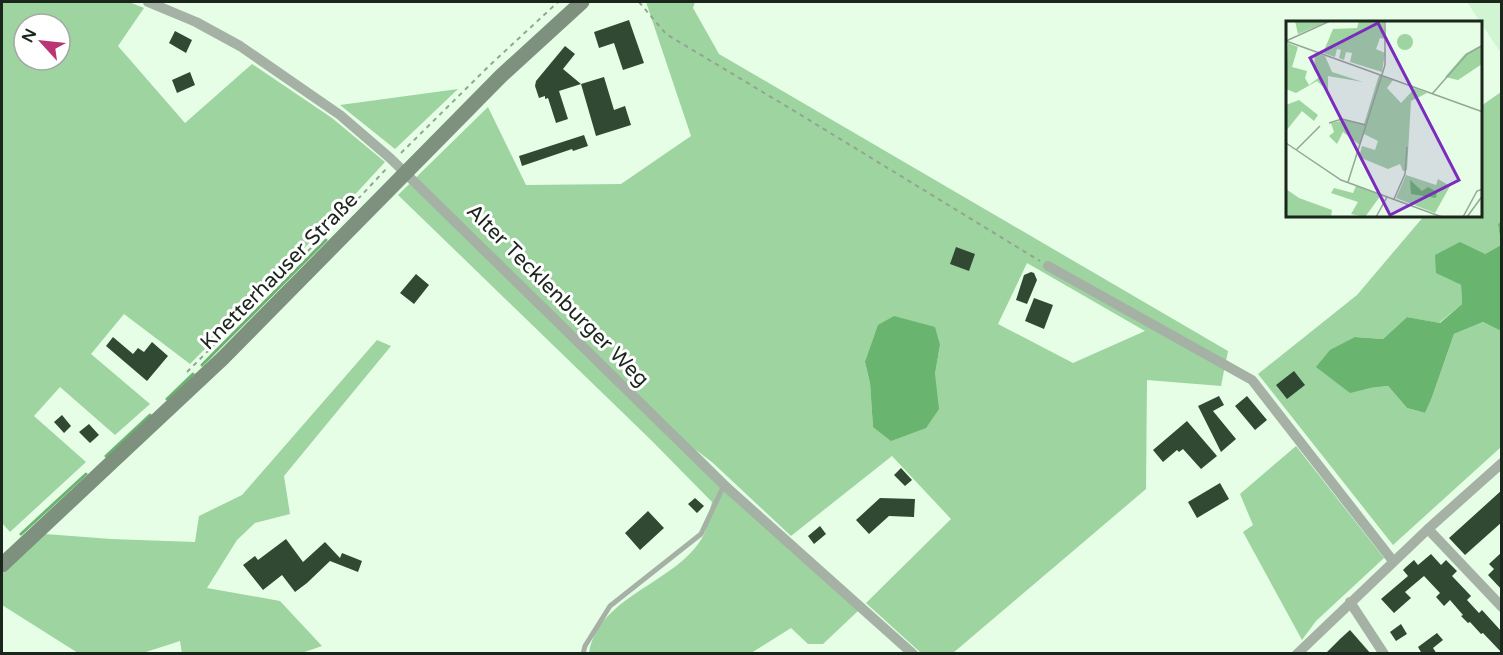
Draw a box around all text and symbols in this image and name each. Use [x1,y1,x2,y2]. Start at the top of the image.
north arrow [12,12,72,72]
inset map [1286,21,1482,218]
text: N [18,25,41,46]
street label: Knetterhauser Straße [195,187,363,355]
street label: Alter Tecklenburger Weg [461,199,654,392]

